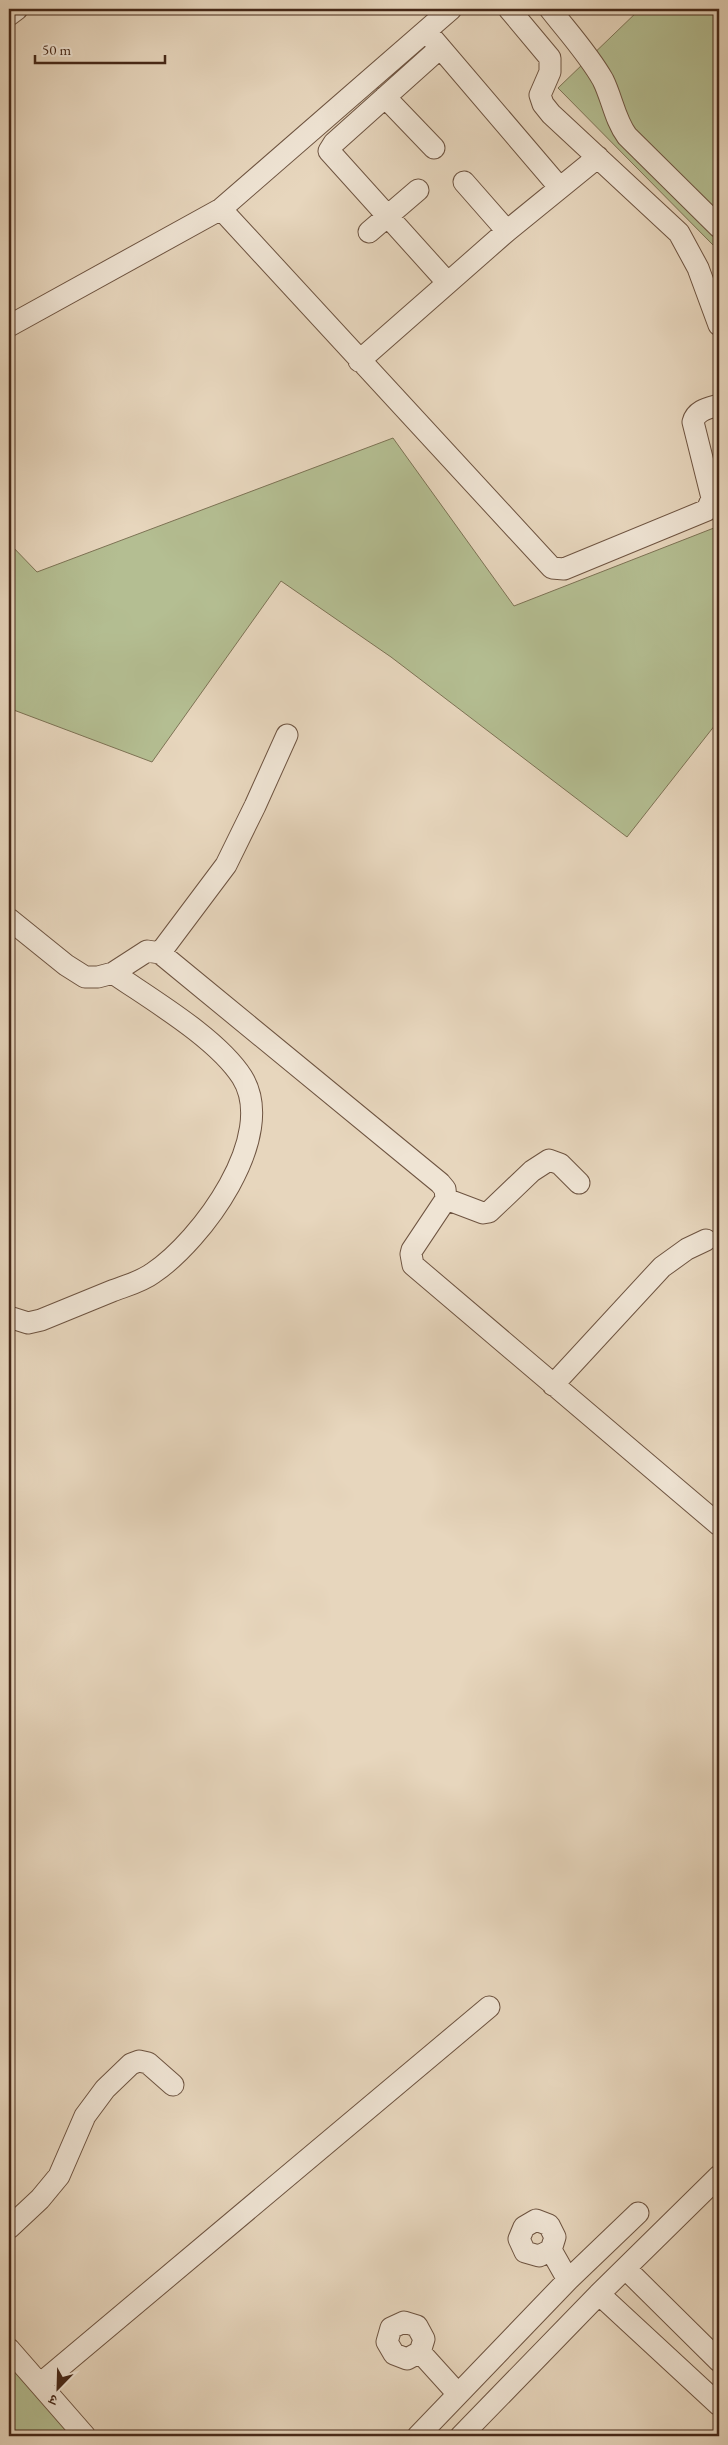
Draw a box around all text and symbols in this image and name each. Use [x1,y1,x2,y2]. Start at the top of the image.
scale bar [35,32,165,64]
text: 50 m [42,40,71,59]
north arrow [32,2362,82,2412]
text: उ [45,2390,61,2410]

